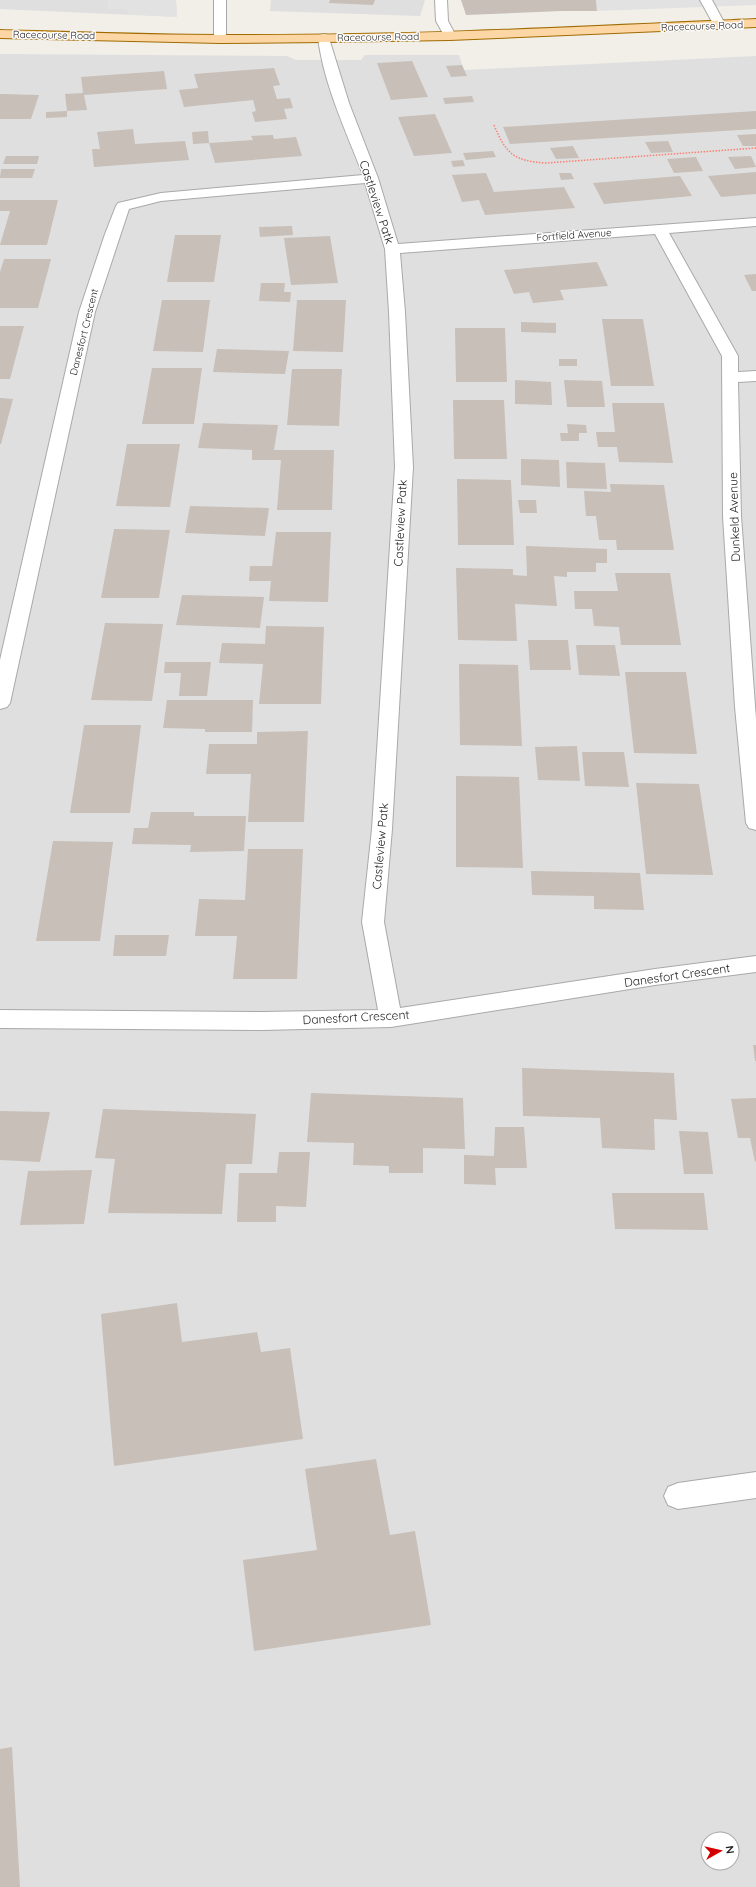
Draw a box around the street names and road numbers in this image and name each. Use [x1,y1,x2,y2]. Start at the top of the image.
street label: Racecourse Road [661,18,743,34]
street label: Racecourse Road [13,28,95,42]
street label: Racecourse Road [337,30,419,44]
street label: Castleview Patk [356,158,398,246]
street label: Fortfield Avenue [536,226,612,244]
street label: Danesfort Crescent [67,287,101,377]
street label: Dunkeld Avenue [725,472,743,562]
street label: Castleview Patk [390,479,410,567]
street label: Castleview Patk [369,802,391,890]
street label: Danesfort Crescent [623,960,731,990]
street label: Danesfort Crescent [302,1007,410,1027]

